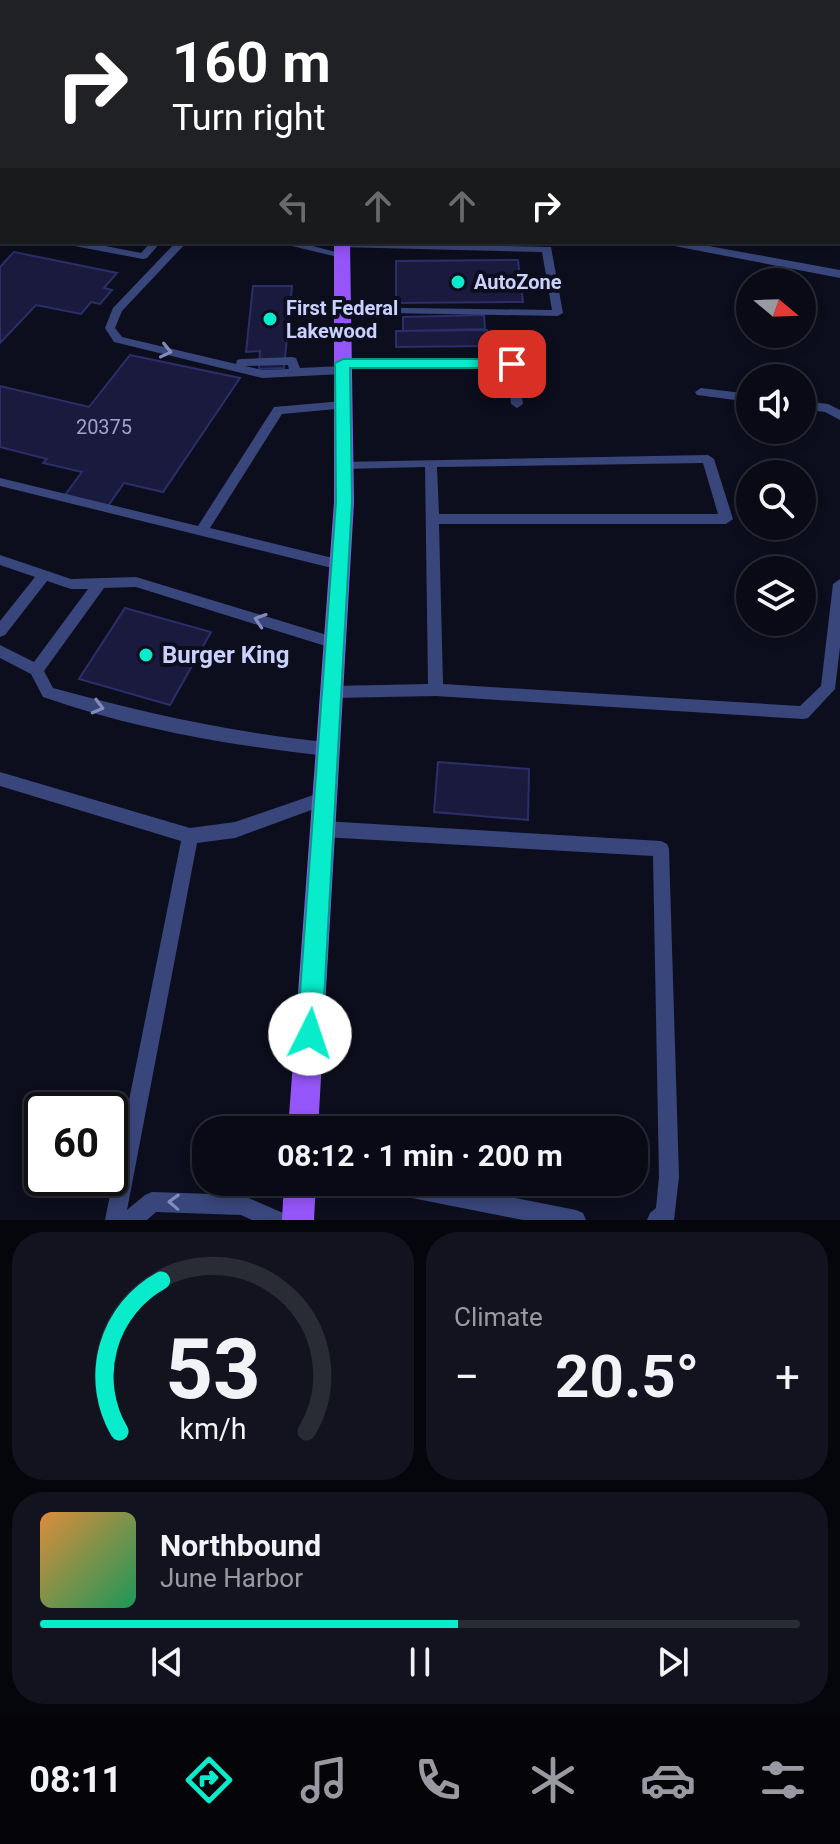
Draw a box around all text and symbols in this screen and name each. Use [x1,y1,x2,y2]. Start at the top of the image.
text: 160 m [172,30,331,96]
icon: right [40,32,144,136]
text: Turn right [172,97,325,139]
icon: left [272,184,316,228]
icon: ahead [356,184,400,228]
icon: ahead [440,184,484,228]
icon: right [524,184,568,228]
north arrow [736,268,816,348]
map controls [736,268,816,636]
place label: AutoZone [474,270,562,294]
marker: AutoZone [449,273,467,291]
place label: First Federal Lakewood [286,296,398,343]
marker: First Federal Lakewood [261,310,279,328]
pin [478,330,546,398]
one-way arrow [159,342,173,359]
icon: arrive [490,342,534,386]
button: sound [736,364,816,444]
house number: 20375 [76,415,132,439]
button: search [736,460,816,540]
button: layers [736,556,816,636]
one-way arrow [254,613,268,629]
place label: Burger King [162,641,290,669]
marker: Burger King [137,646,155,664]
one-way arrow [91,698,105,715]
position arrow [268,992,352,1076]
speed limit sign: 60 [24,1092,128,1196]
text: 08:12 · 1 min · 200 m [277,1138,563,1173]
one-way arrow [167,1194,180,1211]
text: Climate [454,1302,543,1332]
text: 53 [165,1321,261,1418]
text: 20.5° [555,1341,699,1412]
text: − [454,1351,479,1403]
text: + [775,1351,800,1403]
text: km/h [179,1412,247,1446]
text: Northbound [160,1528,321,1563]
text: June Harbor [160,1563,303,1593]
icon: previous [145,1640,189,1684]
icon: pause [398,1640,442,1684]
icon: next [651,1640,695,1684]
icon: directions [181,1752,237,1808]
icon: music [296,1752,352,1808]
icon: phone [410,1752,466,1808]
icon: climate [525,1752,581,1808]
icon: car [640,1752,696,1808]
icon: filters [755,1752,811,1808]
text: 08:11 [29,1759,122,1801]

